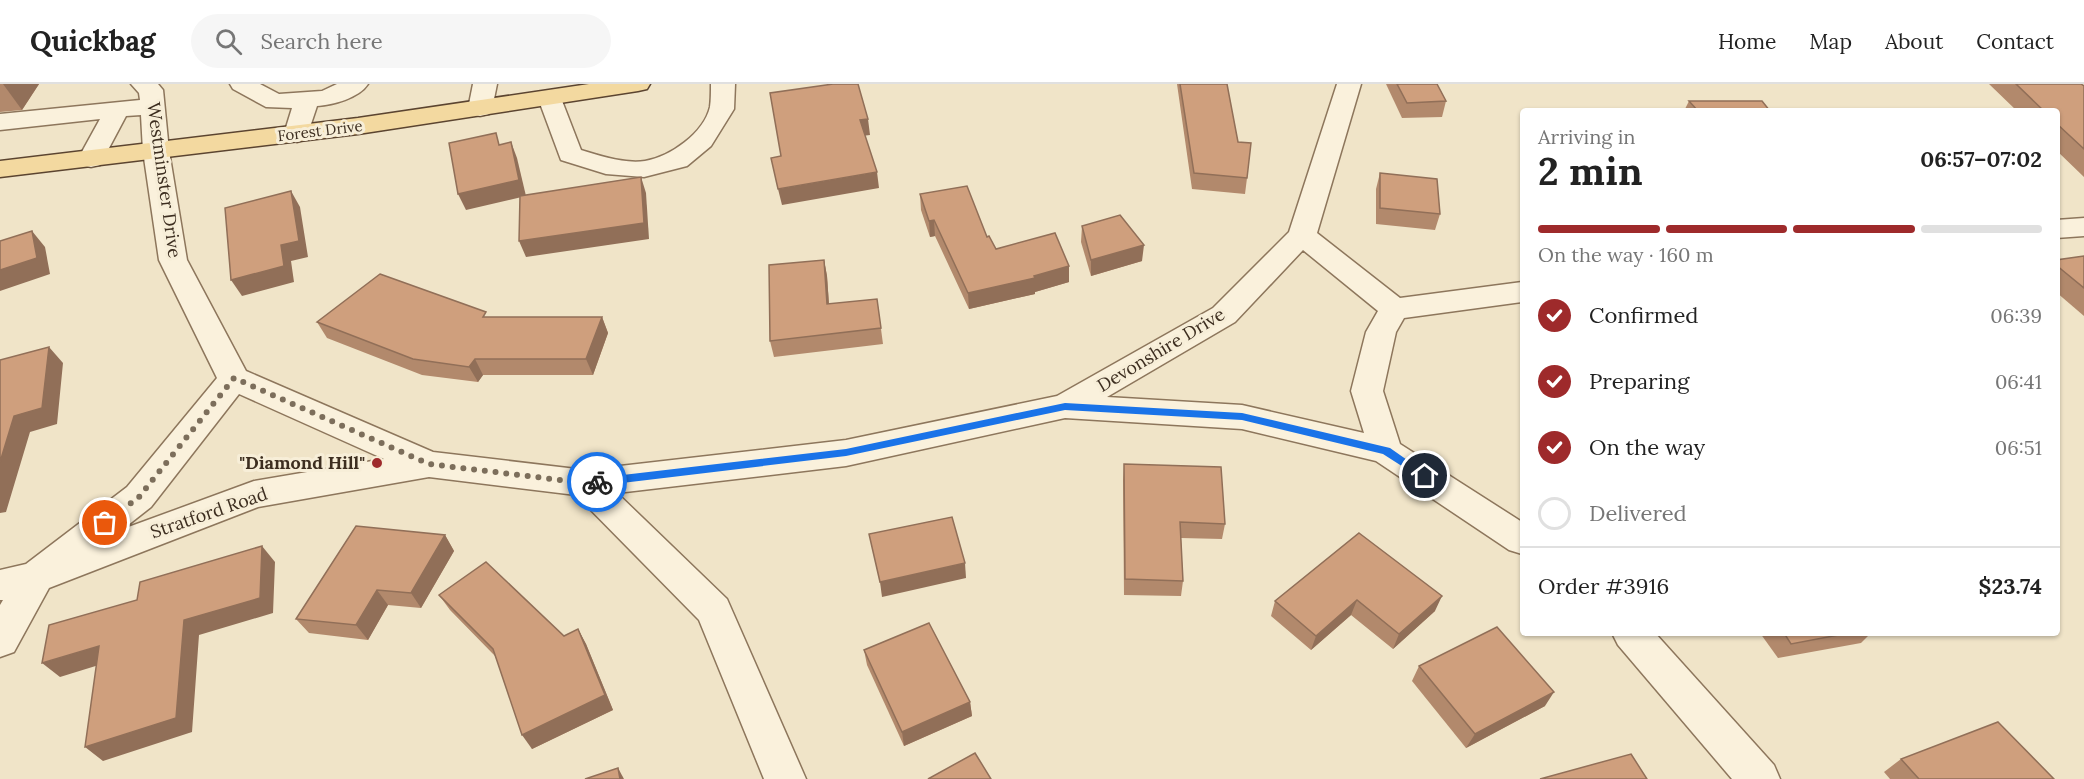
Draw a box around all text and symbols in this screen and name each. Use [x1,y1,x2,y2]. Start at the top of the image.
search box [191,14,611,68]
text: Quickbag [30,23,155,59]
icon: search [212,25,245,58]
text: Search here [260,27,383,55]
text: Home [1718,28,1776,55]
text: Map [1809,28,1852,55]
text: About [1885,28,1943,55]
text: Contact [1976,28,2054,55]
street label: Westminster Drive [142,101,187,259]
street label: Forest Drive [276,116,364,145]
text: Arriving in [1538,124,1635,149]
text: 06:57–07:02 [1920,145,2042,173]
text: 2 min [1538,146,1643,196]
text: On the way · 160 m [1538,242,1714,267]
icon: check [1538,299,1571,332]
text: Confirmed [1589,301,1698,329]
street label: Devonshire Drive [1093,302,1229,397]
text: 06:39 [1990,303,2042,328]
icon: check [1538,365,1571,398]
text: Preparing [1589,367,1689,395]
text: 06:41 [1995,369,2042,394]
icon: check [1538,431,1571,464]
text: On the way [1589,433,1705,461]
text: 06:51 [1995,435,2042,460]
pin [1399,450,1450,501]
place label: "Diamond Hill" [239,451,365,474]
courier [567,452,627,512]
marker: "Diamond Hill" [370,456,384,470]
icon: home [1408,459,1441,492]
icon: bike [581,466,614,499]
street label: Stratford Road [147,482,271,543]
pin [79,497,130,548]
text: Delivered [1589,499,1687,527]
icon: bag [88,506,121,539]
text: Order #3916 [1538,572,1669,600]
text: $23.74 [1979,572,2042,600]

